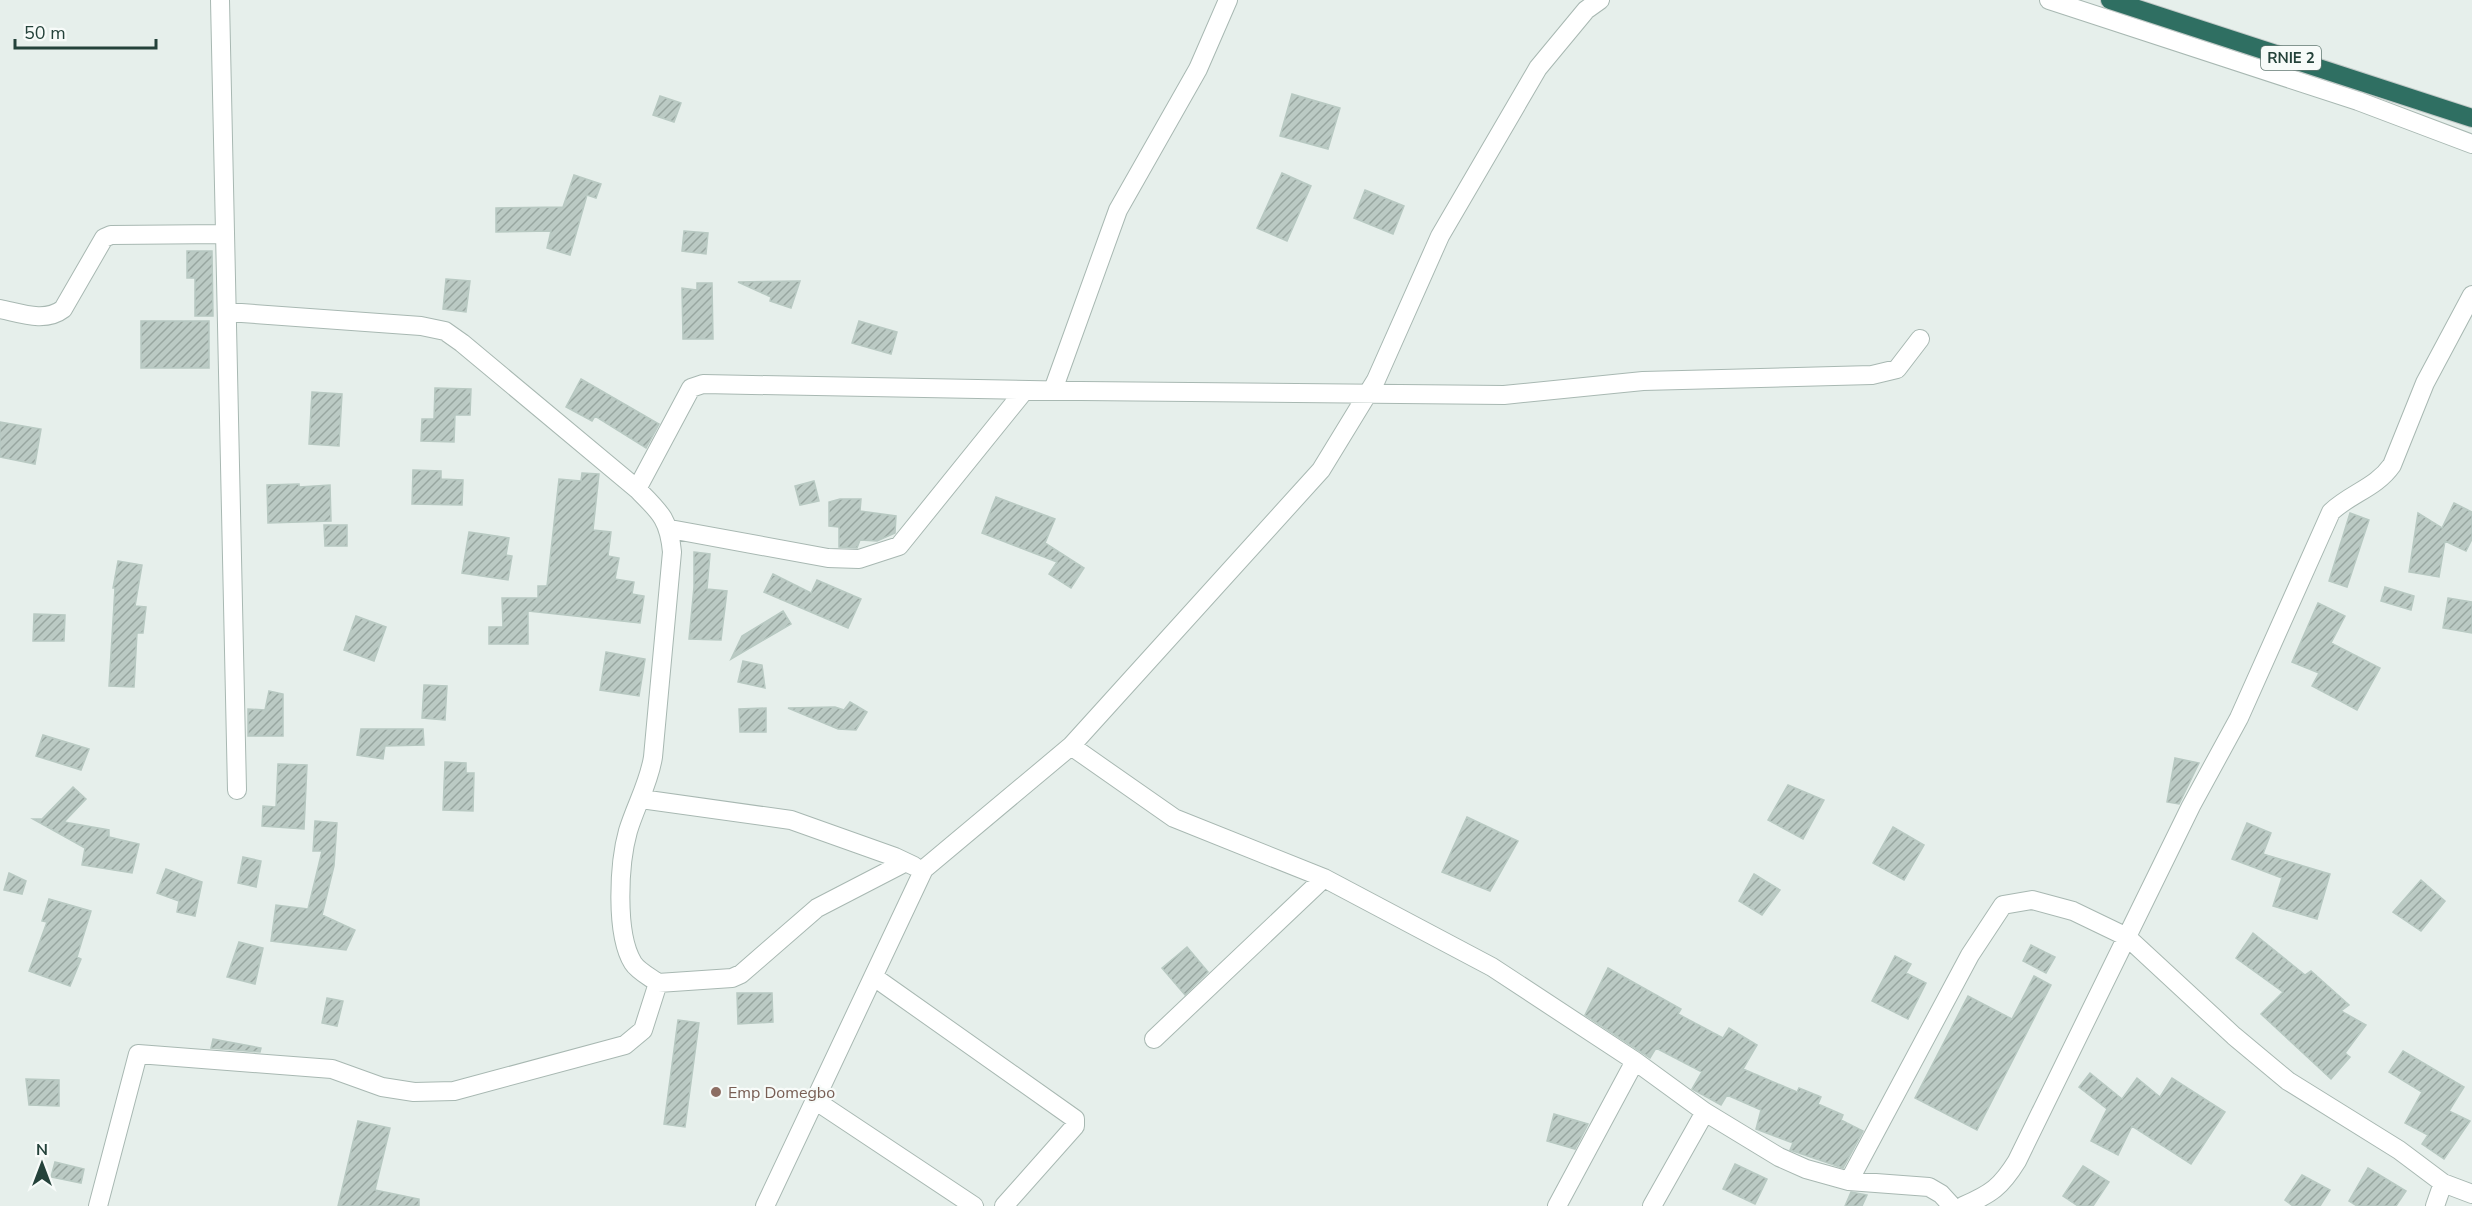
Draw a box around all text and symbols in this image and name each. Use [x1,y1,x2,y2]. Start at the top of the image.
scale bar [15,12,156,50]
text: 50 m [24,21,66,45]
road number: RNIE 2 [2261,46,2321,70]
place label: Emp Domegbo [728,1082,835,1104]
marker: Emp Domegbo [709,1085,723,1099]
north arrow [12,1134,72,1194]
text: N [36,1139,48,1161]

